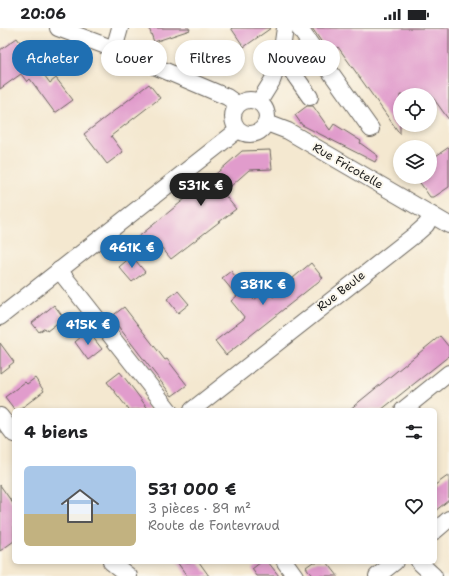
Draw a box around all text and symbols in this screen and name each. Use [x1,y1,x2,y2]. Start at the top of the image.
text: 20:06 [20,4,66,24]
chip: Acheter [12,40,93,76]
chip: Louer [101,40,167,76]
chip: Filtres [175,40,245,76]
chip: Nouveau [253,40,340,76]
map controls [393,88,437,184]
button: locate [393,88,437,132]
street label: Rue Fricotelle [310,139,386,193]
button: layers [393,140,437,184]
pin: 531K € [168,173,234,207]
text: 531K € [179,177,223,194]
pin: 461K € [99,235,165,269]
text: 461K € [109,239,155,256]
street label: Rue Beule [314,267,368,315]
pin: 381K € [230,272,296,306]
text: 381K € [240,276,286,293]
pin: 415K € [55,312,121,346]
text: 415K € [66,316,110,333]
text: 4 biens [24,421,88,443]
icon: filters [403,421,425,443]
text: 531 000 € [148,478,236,500]
icon: home [56,482,104,530]
icon: heart [403,495,425,517]
text: 3 pièces · 89 m² [148,500,251,517]
text: Route de Fontevraud [148,517,280,534]

